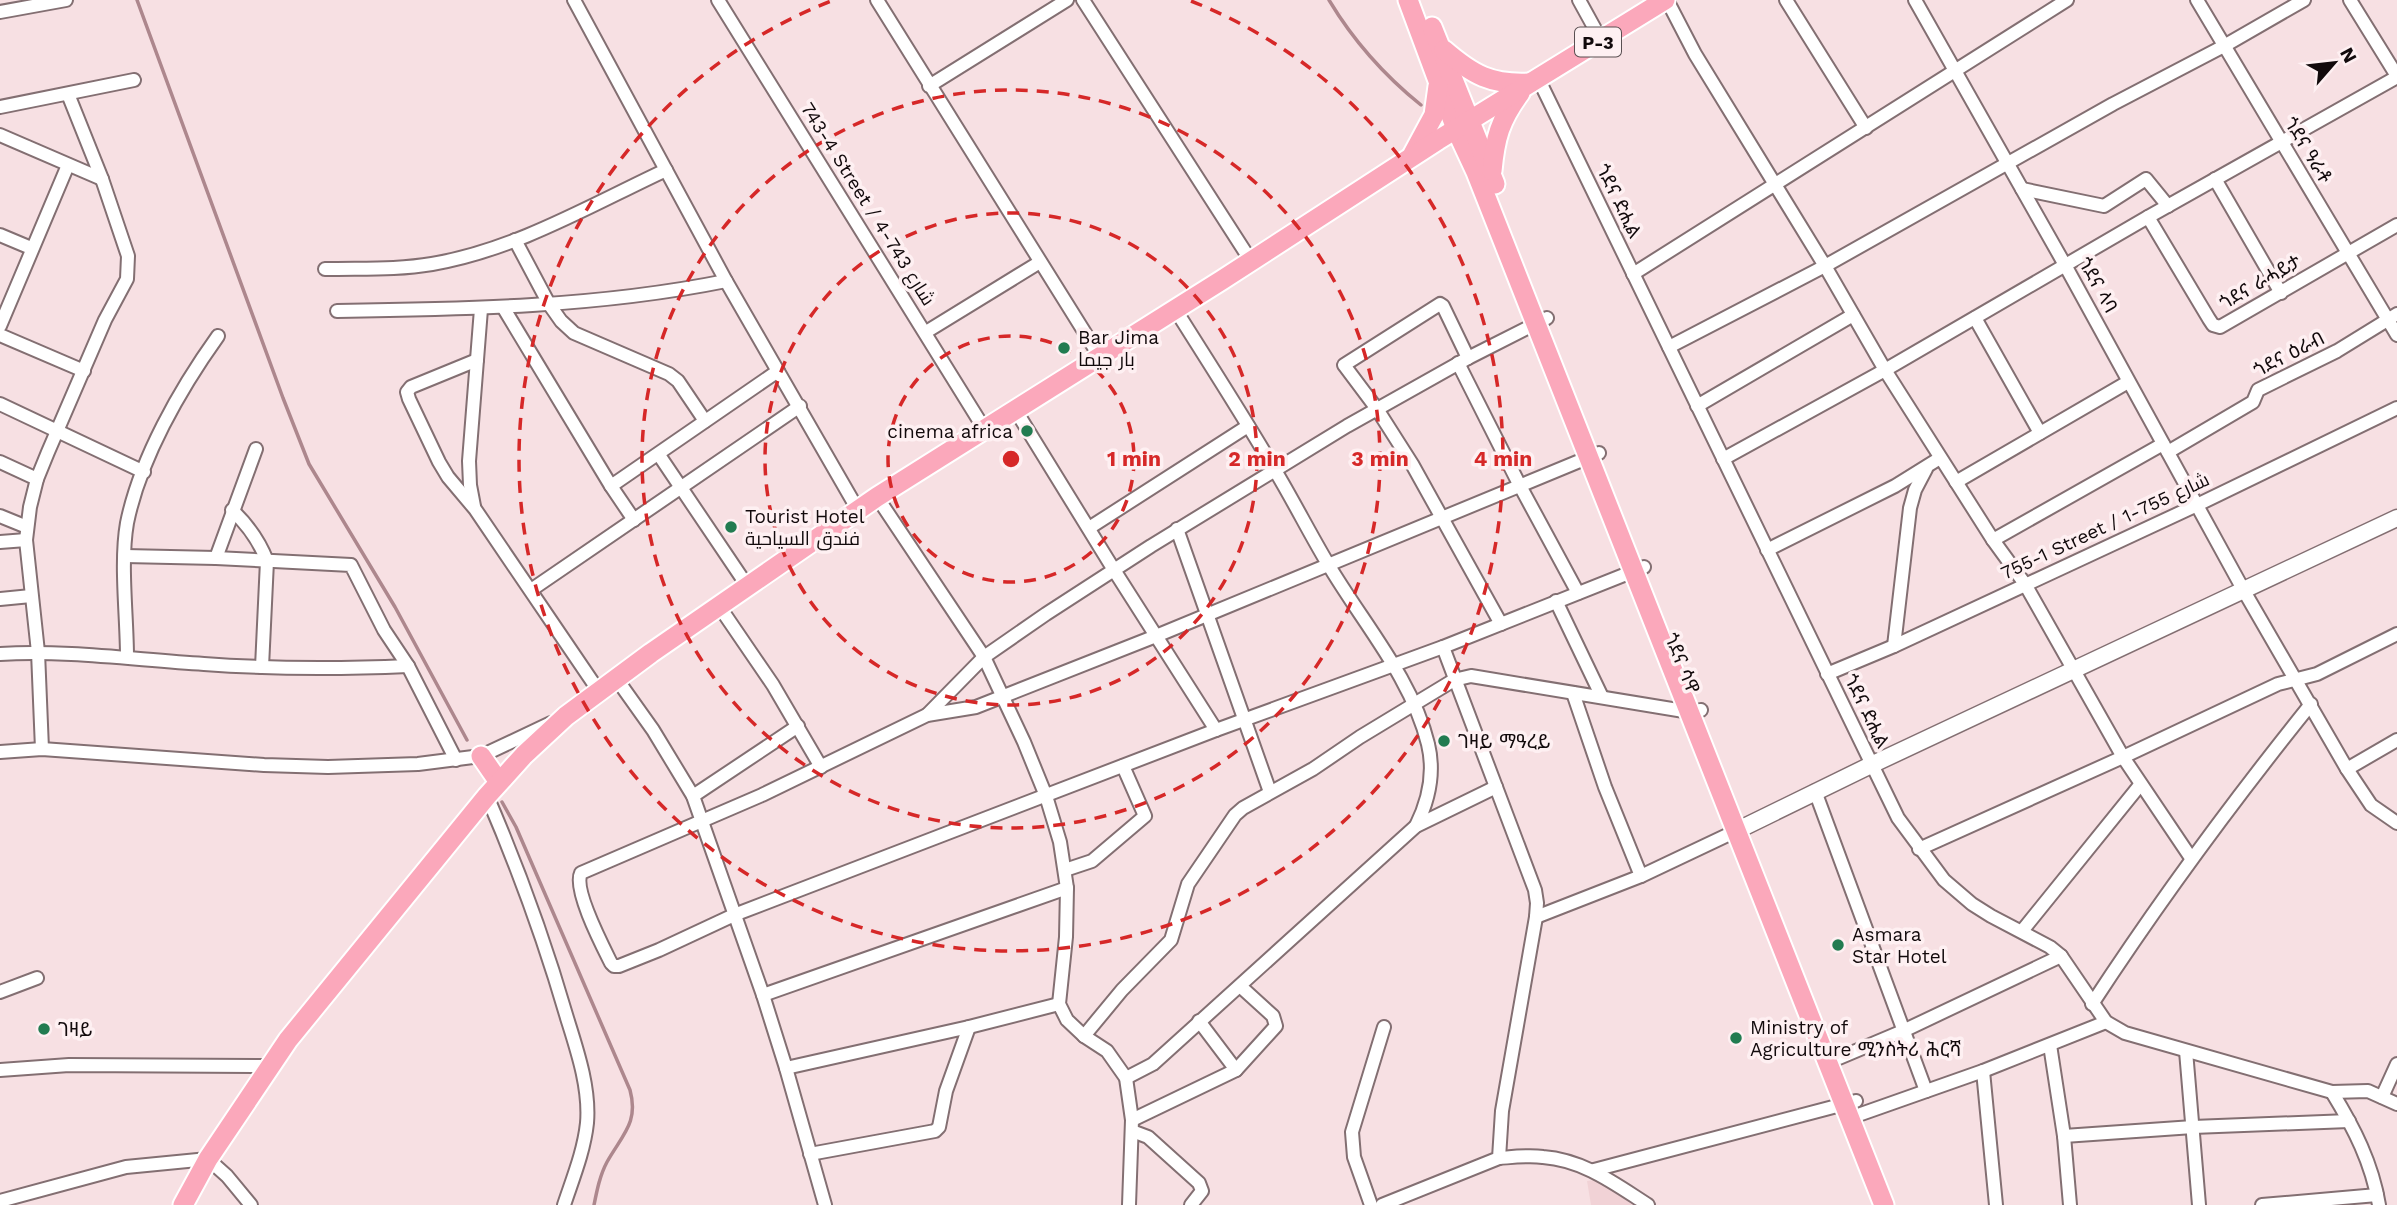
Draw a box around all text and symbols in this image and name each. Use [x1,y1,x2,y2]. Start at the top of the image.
road number: P-3 [1575,28,1621,56]
north arrow [2299,28,2369,98]
text: N [2335,44,2362,67]
street label: 743-4 Street / شارع 743-4 [794,98,940,311]
street label: ጎደና ዓራቶ [2279,113,2337,188]
street label: ጎደና ድሒል [1591,160,1647,242]
street label: ጎደና ራሓይታ [2215,249,2305,314]
street label: ጎደና ላባ [2073,253,2123,317]
place label: Bar Jima بار جيما [1078,326,1159,371]
street label: ጎደና ዕራብ [2250,326,2328,382]
marker: Bar Jima بار جيما [1056,340,1072,356]
place label: cinema africa [887,420,1013,443]
marker: cinema africa [1019,423,1035,439]
text: 1 min [1107,446,1161,471]
text: 2 min [1228,446,1286,471]
text: 3 min [1351,446,1409,471]
text: 4 min [1474,446,1532,471]
centre of rings [999,447,1023,471]
street label: 755-1 Street / شارع 755-1 [1997,468,2214,586]
place label: Tourist Hotel فندق السياحية [745,505,865,551]
marker: Tourist Hotel فندق السياحية [723,519,739,535]
street label: ጎደና ሳዋ [1660,629,1705,697]
street label: ጎደና ድሒል [1839,670,1895,752]
place label: ገዛይ ማዓረይ [1458,730,1551,753]
marker: ገዛይ ማዓረይ [1436,733,1452,749]
place label: Asmara Star Hotel [1852,923,1947,968]
marker: Asmara Star Hotel [1830,937,1846,953]
place label: Ministry of Agriculture ሚንስትሪ ሕርሻ [1750,1016,1961,1061]
place label: ገዛይ [58,1018,93,1041]
marker: ገዛይ [36,1021,52,1037]
marker: Ministry of Agriculture ሚንስትሪ ሕርሻ [1728,1030,1744,1046]

